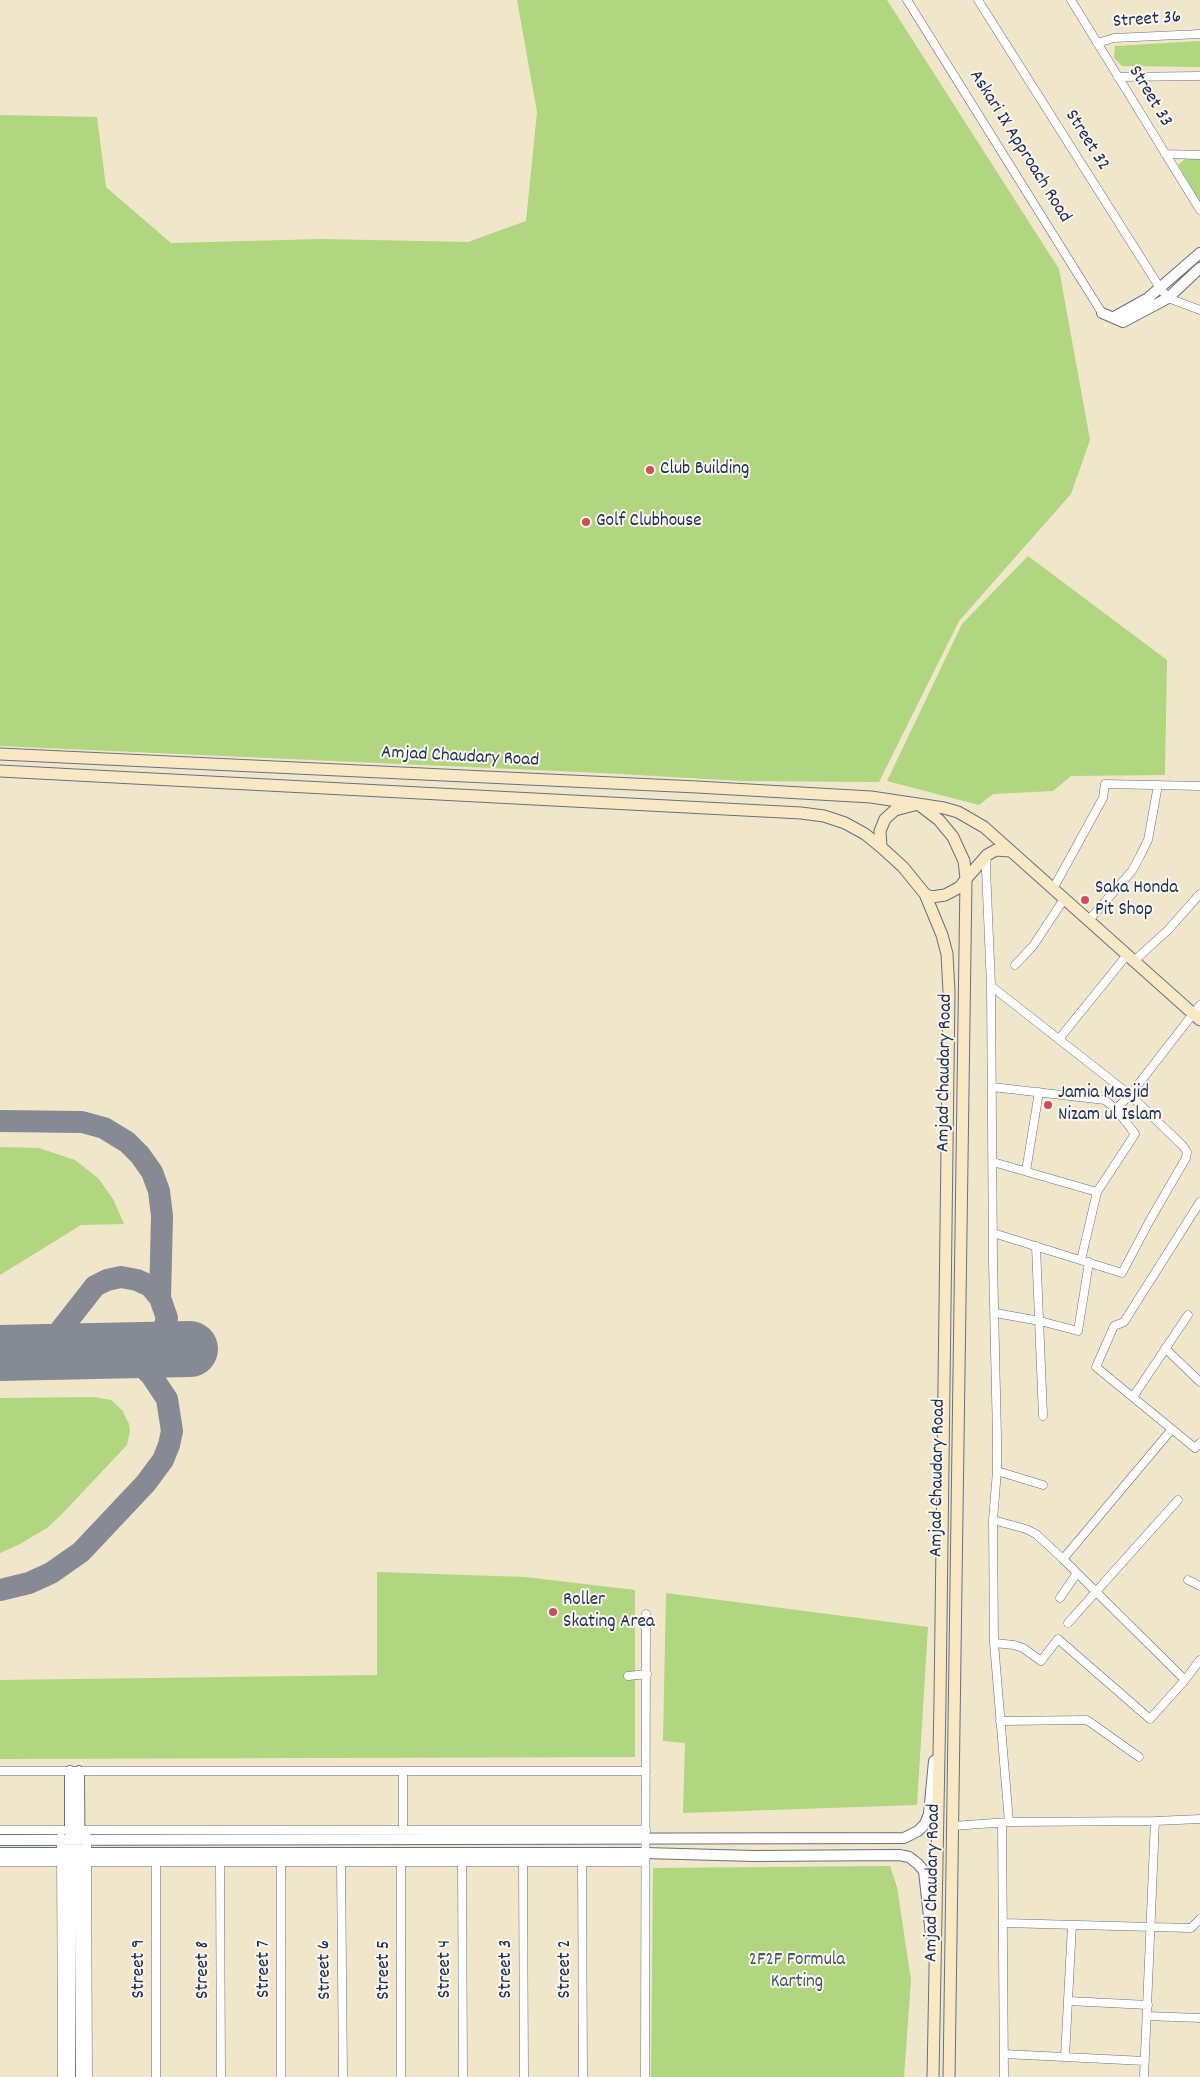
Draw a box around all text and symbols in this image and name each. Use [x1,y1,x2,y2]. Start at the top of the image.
street label: Street 36 [1112,7,1182,35]
street label: Street 33 [1122,62,1176,132]
street label: Askari IX Approach Road [963,67,1075,227]
street label: Street 32 [1059,106,1113,176]
place label: Club Building [660,459,749,481]
marker: Club Building [644,464,656,476]
place label: Golf Clubhouse [596,511,702,533]
marker: Golf Clubhouse [580,516,592,528]
street label: Amjad Chaudary Road [380,742,540,774]
place label: Saka Honda Pit Shop [1095,878,1178,922]
marker: Saka Honda Pit Shop [1079,894,1091,906]
street label: Amjad Chaudary Road [933,994,959,1152]
place label: Jamia Masjid Nizam ul Islam [1058,1083,1162,1127]
marker: Jamia Masjid Nizam ul Islam [1042,1099,1054,1111]
street label: Amjad Chaudary Road [926,1399,952,1557]
place label: Roller Skating Area [563,1590,655,1634]
marker: Roller Skating Area [547,1606,559,1618]
street label: Amjad Chaudary Road [921,1804,947,1962]
street label: Street 9 [129,1939,151,1999]
street label: Street 7 [254,1940,276,1998]
street label: Street 6 [314,1940,338,2000]
street label: Street 5 [374,1940,396,2000]
street label: Street 4 [435,1940,457,1998]
street label: Street 3 [496,1940,518,1998]
street label: Street 2 [555,1940,577,1998]
street label: Street 8 [193,1941,215,1999]
park label: 2F2F Formula Karting [749,1950,845,1994]

